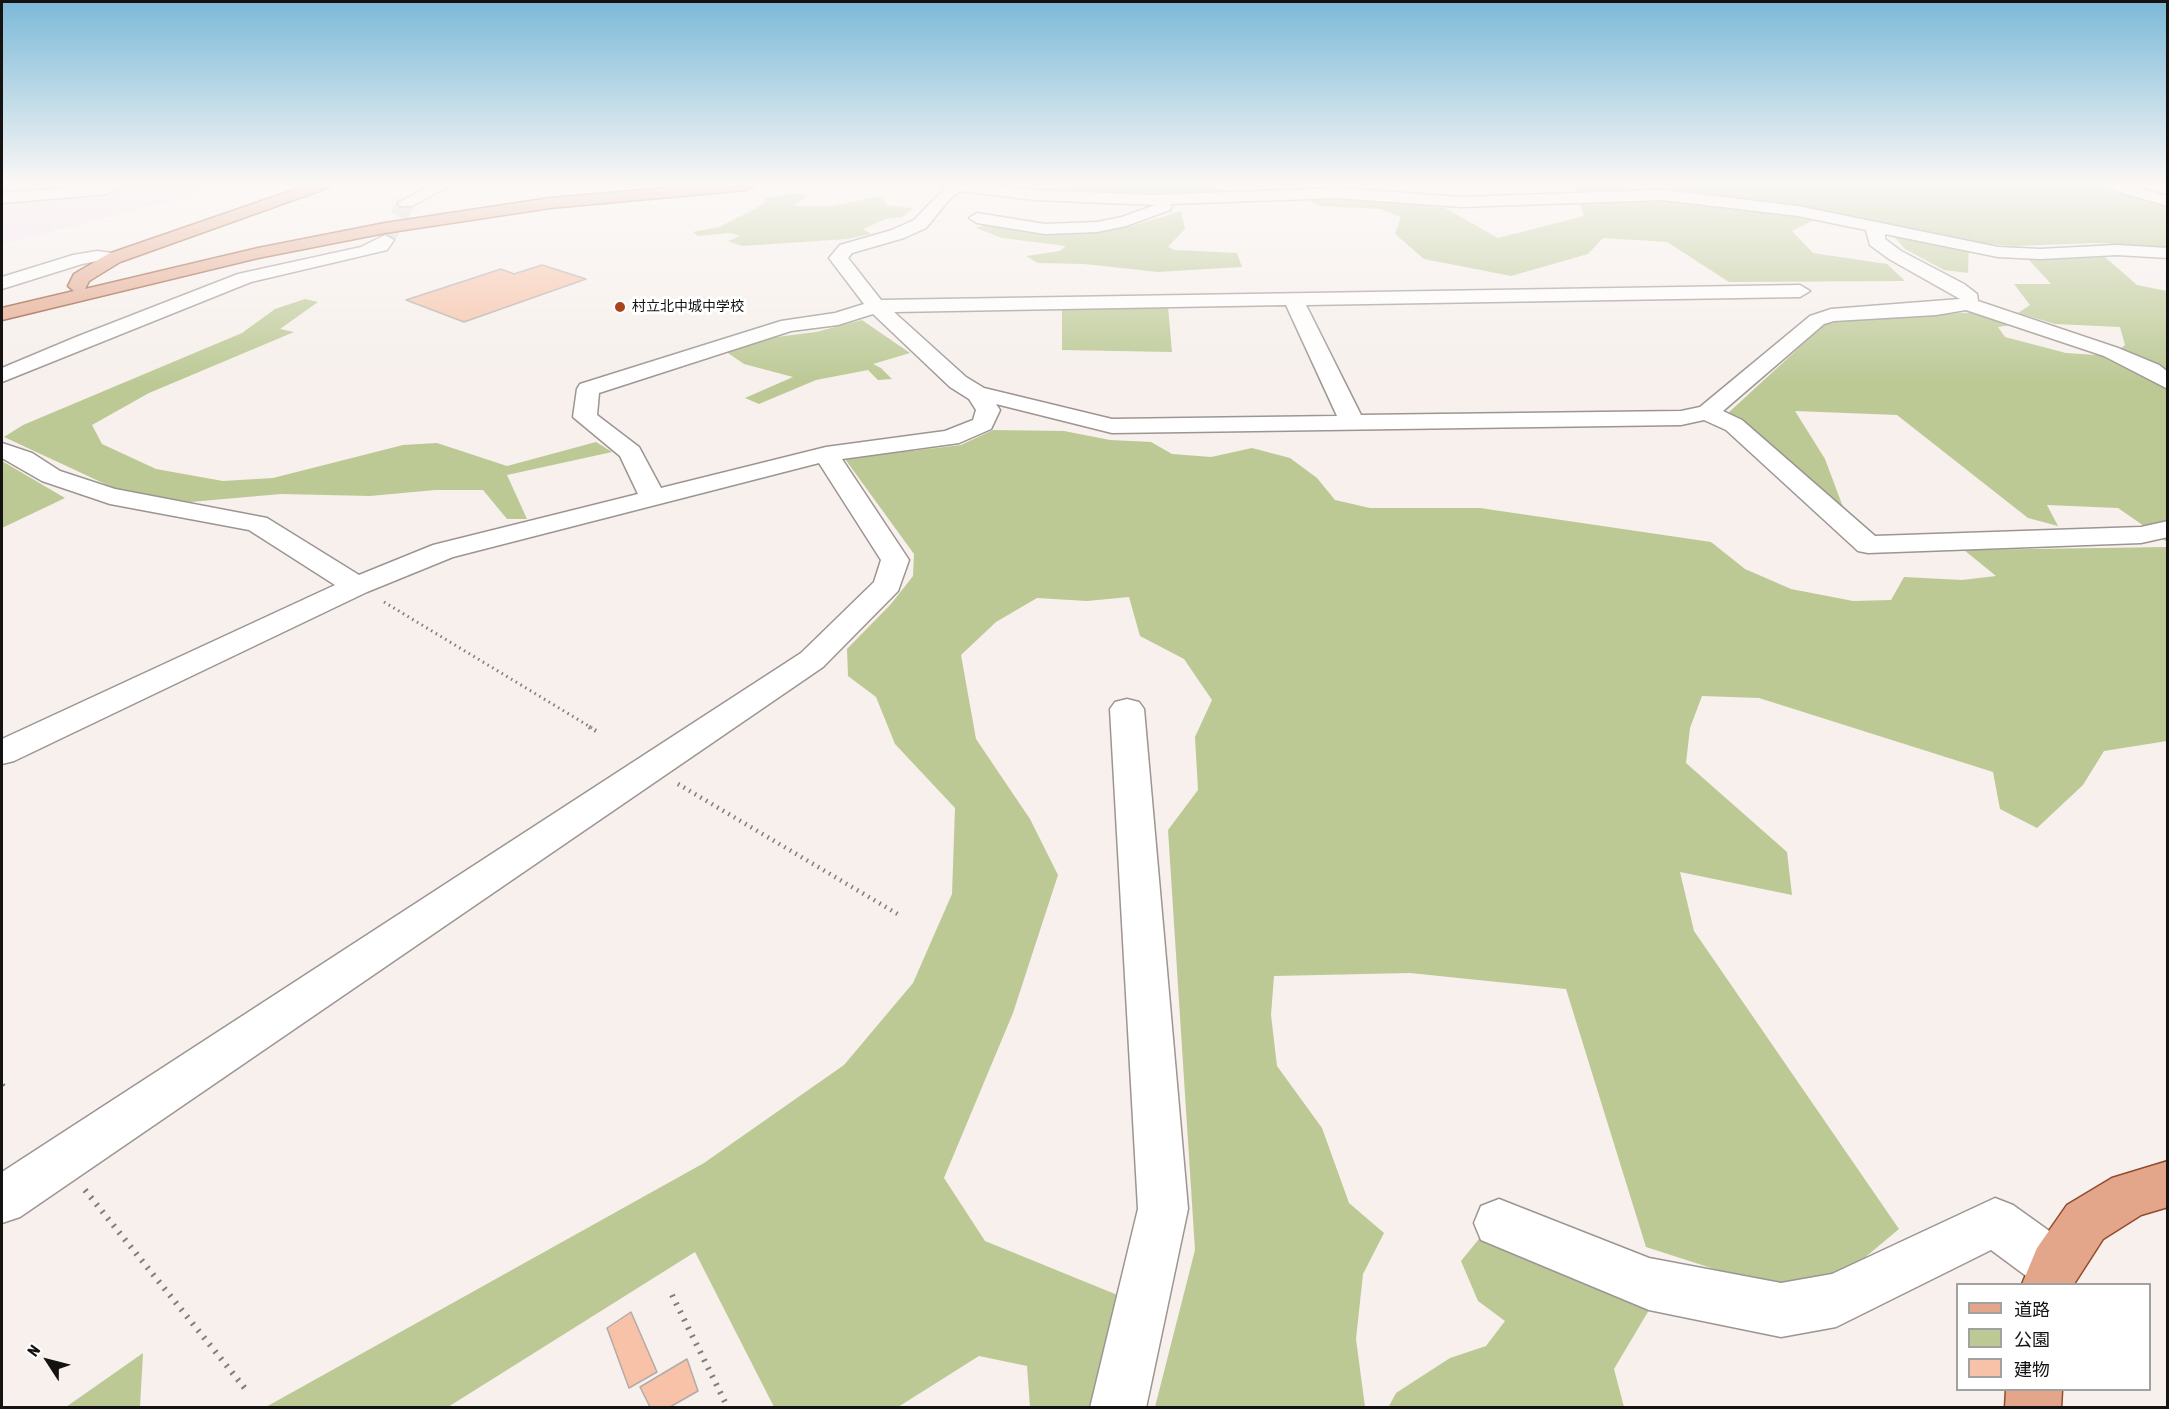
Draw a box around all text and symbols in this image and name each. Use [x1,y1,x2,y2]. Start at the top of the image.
place label: 村立北中城中学校 [632,299,744,315]
marker: 村立北中城中学校 [613,300,627,314]
legend [1956,1283,2151,1391]
text: 道路 [2014,1299,2050,1320]
text: 公園 [2014,1329,2050,1350]
north arrow [18,1331,78,1391]
text: N [23,1341,43,1360]
text: 建物 [2014,1359,2050,1380]

